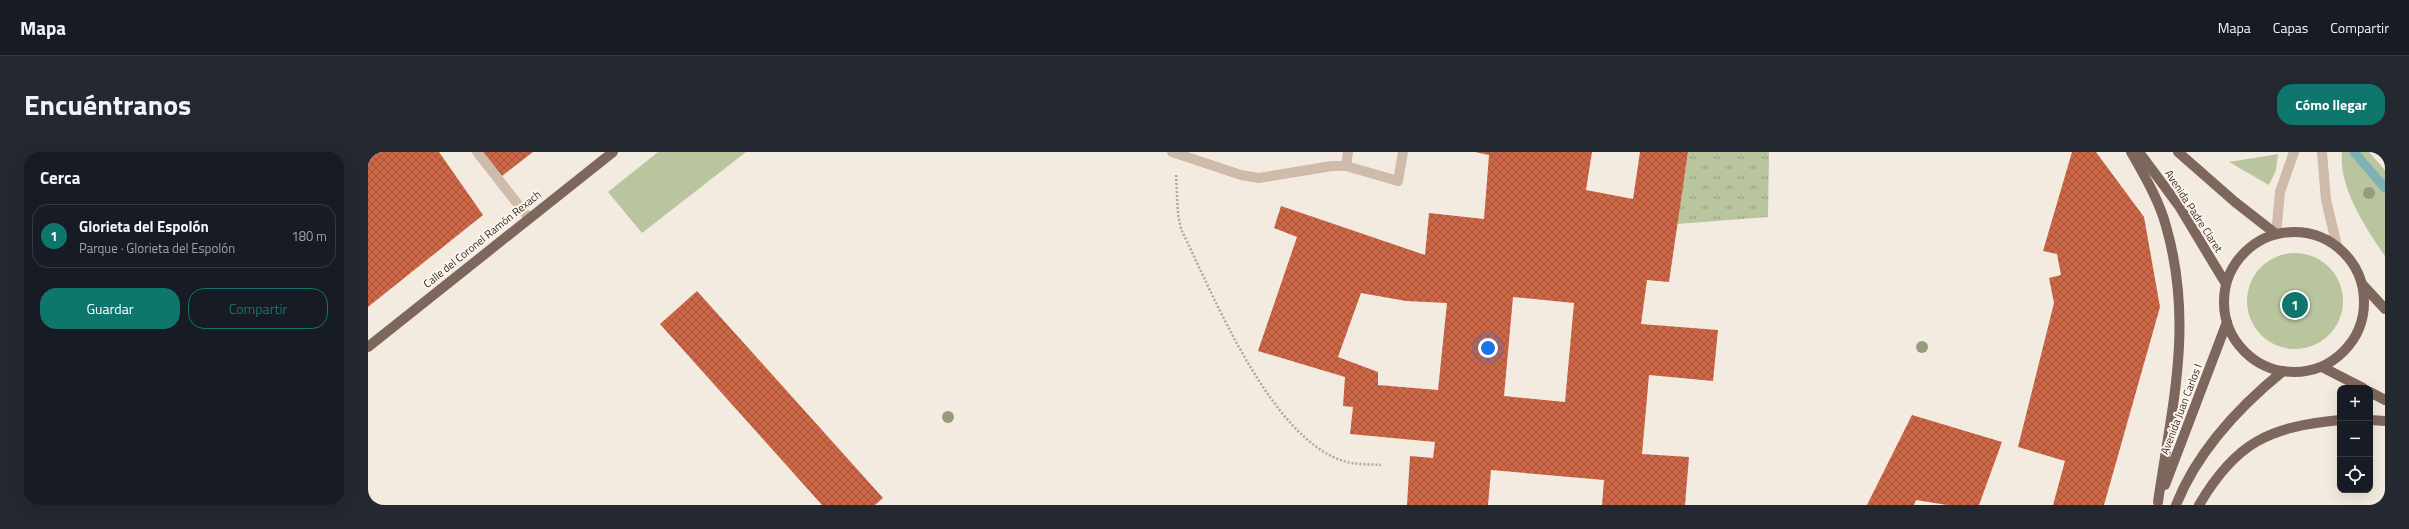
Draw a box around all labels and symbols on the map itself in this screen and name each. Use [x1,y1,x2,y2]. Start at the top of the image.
street label: Avenida Padre Claret [2161,166,2227,256]
street label: Calle del Coronel Ramón Rexach [420,186,544,292]
pin: 1 [2282,290,2308,320]
your location [1478,338,1498,358]
street label: Avenida Juan Carlos I [2156,361,2206,457]

